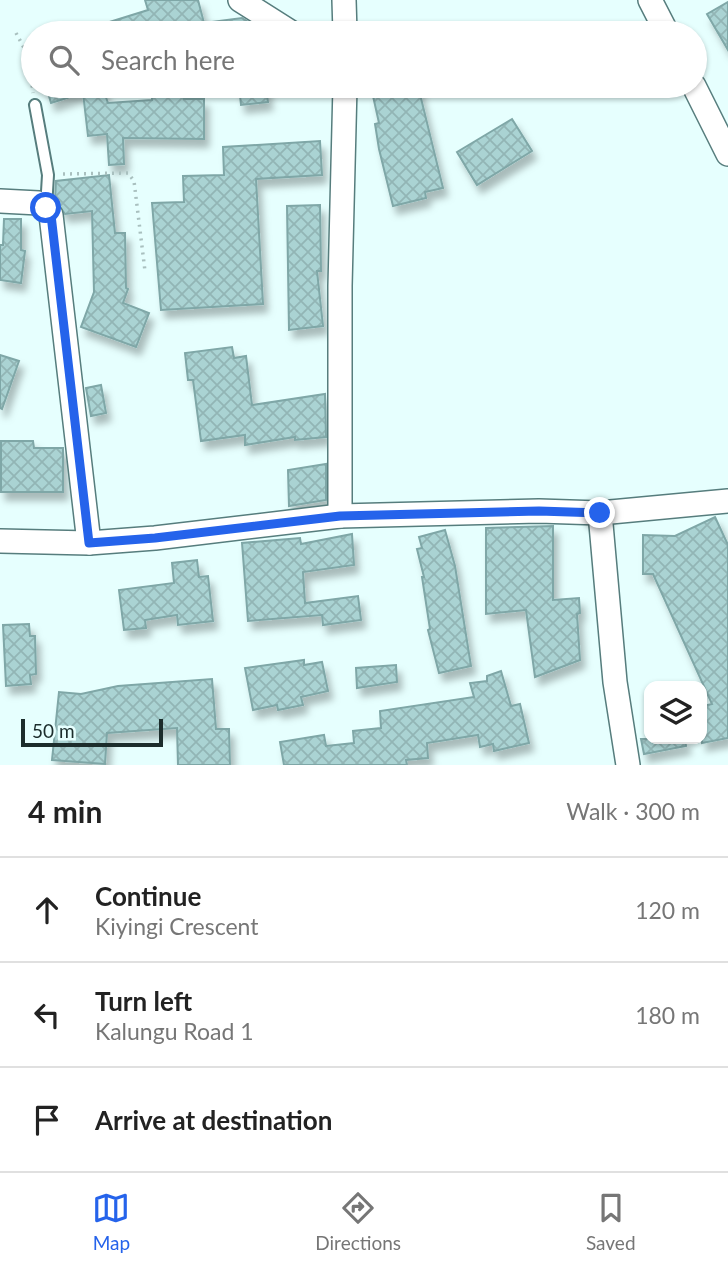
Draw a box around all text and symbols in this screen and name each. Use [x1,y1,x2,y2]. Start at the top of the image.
search box [21,21,707,98]
icon: search [45,41,83,79]
text: Search here [101,44,235,76]
route start [30,192,61,223]
route end [584,497,615,528]
map controls [644,681,707,744]
button: layers [644,681,707,744]
scale bar [21,716,163,748]
text: 50 m [32,719,75,742]
text: 4 min [28,793,102,829]
text: Walk · 300 m [566,797,700,825]
text: Continue [95,880,201,912]
icon: ahead [28,891,66,929]
text: 120 m [635,896,700,924]
text: Kiyingi Crescent [95,912,258,940]
text: Turn left [95,985,192,1017]
icon: left [28,996,66,1034]
text: 180 m [635,1001,700,1029]
text: Kalungu Road 1 [95,1017,254,1045]
icon: arrive [28,1101,66,1139]
text: Arrive at destination [95,1104,332,1136]
tab: Map [92,1189,130,1254]
tab: Directions [315,1189,401,1254]
tab: Saved [586,1189,636,1254]

